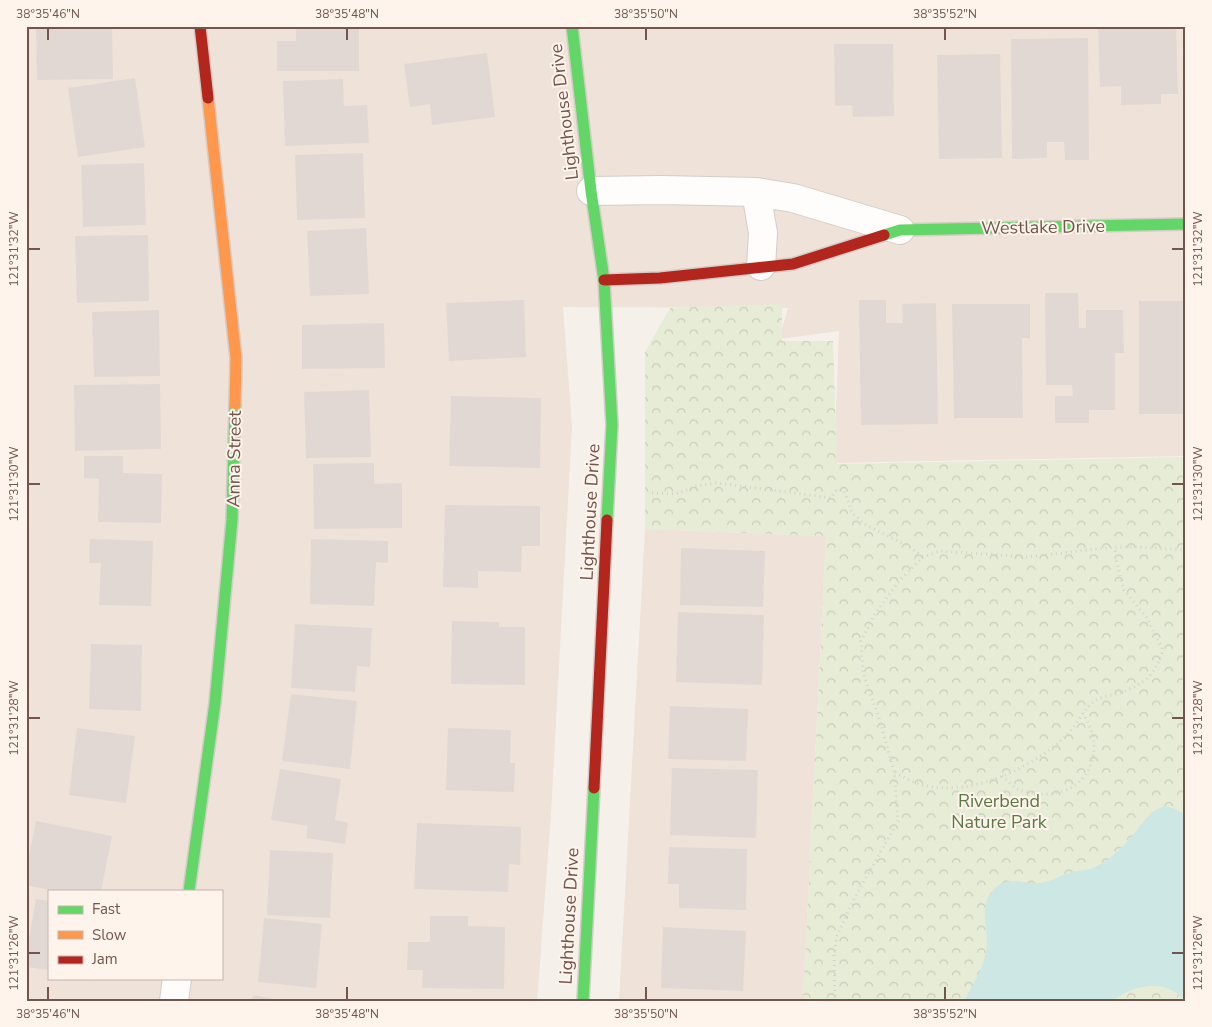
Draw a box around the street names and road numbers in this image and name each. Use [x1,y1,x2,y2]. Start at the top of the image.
street label: Lighthouse Drive [544,43,584,181]
street label: Westlake Drive [981,214,1105,240]
street label: Anna Street [221,410,247,508]
street label: Lighthouse Drive [574,443,606,581]
street label: Lighthouse Drive [553,847,585,985]

